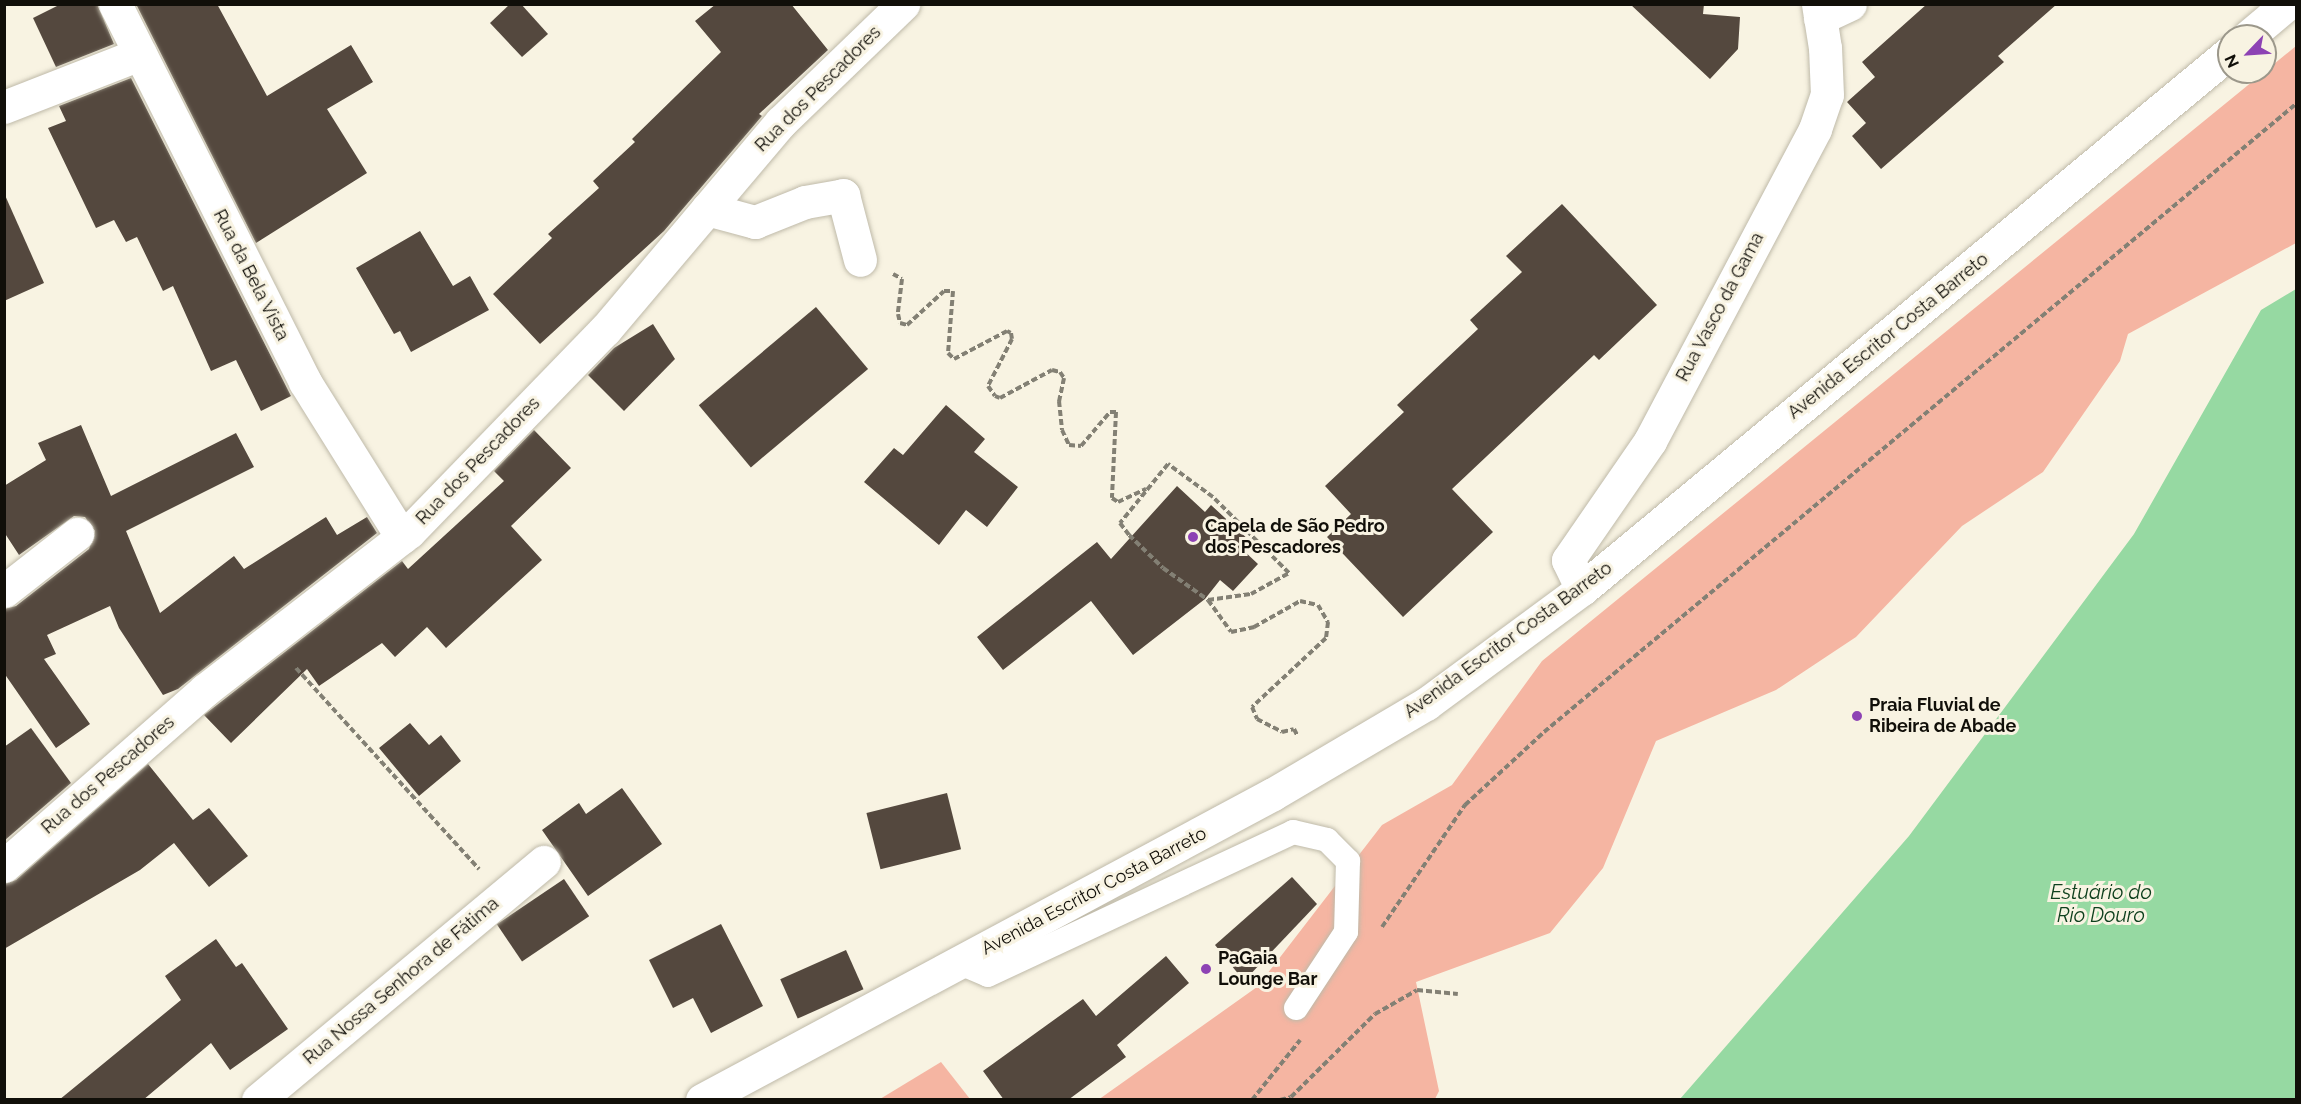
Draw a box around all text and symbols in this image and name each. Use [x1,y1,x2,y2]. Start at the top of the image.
street label: Rua dos Pescadores [751,22,885,156]
north arrow [2217,24,2277,84]
text: N [2221,51,2243,71]
street label: Rua da Bela Vista [209,206,293,344]
street label: Rua Vasco da Gama [1671,229,1769,385]
street label: Avenida Escritor Costa Barreto [1783,248,1993,424]
street label: Rua dos Pescadores [412,393,544,529]
place label: Capela de São Pedro dos Pescadores [1205,516,1385,558]
marker: Capela de São Pedro dos Pescadores [1186,530,1200,544]
street label: Avenida Escritor Costa Barreto [1400,557,1616,723]
place label: Praia Fluvial de Ribeira de Abade [1869,695,2017,738]
marker: Praia Fluvial de Ribeira de Abade [1850,709,1864,723]
street label: Rua dos Pescadores [37,711,179,839]
street label: Avenida Escritor Costa Barreto [978,822,1210,960]
water label: Estuário do Rio Douro [2050,880,2152,927]
street label: Rua Nossa Senhora de Fátima [299,893,503,1069]
place label: PaGaia Lounge Bar [1218,948,1317,990]
marker: PaGaia Lounge Bar [1199,962,1213,976]

